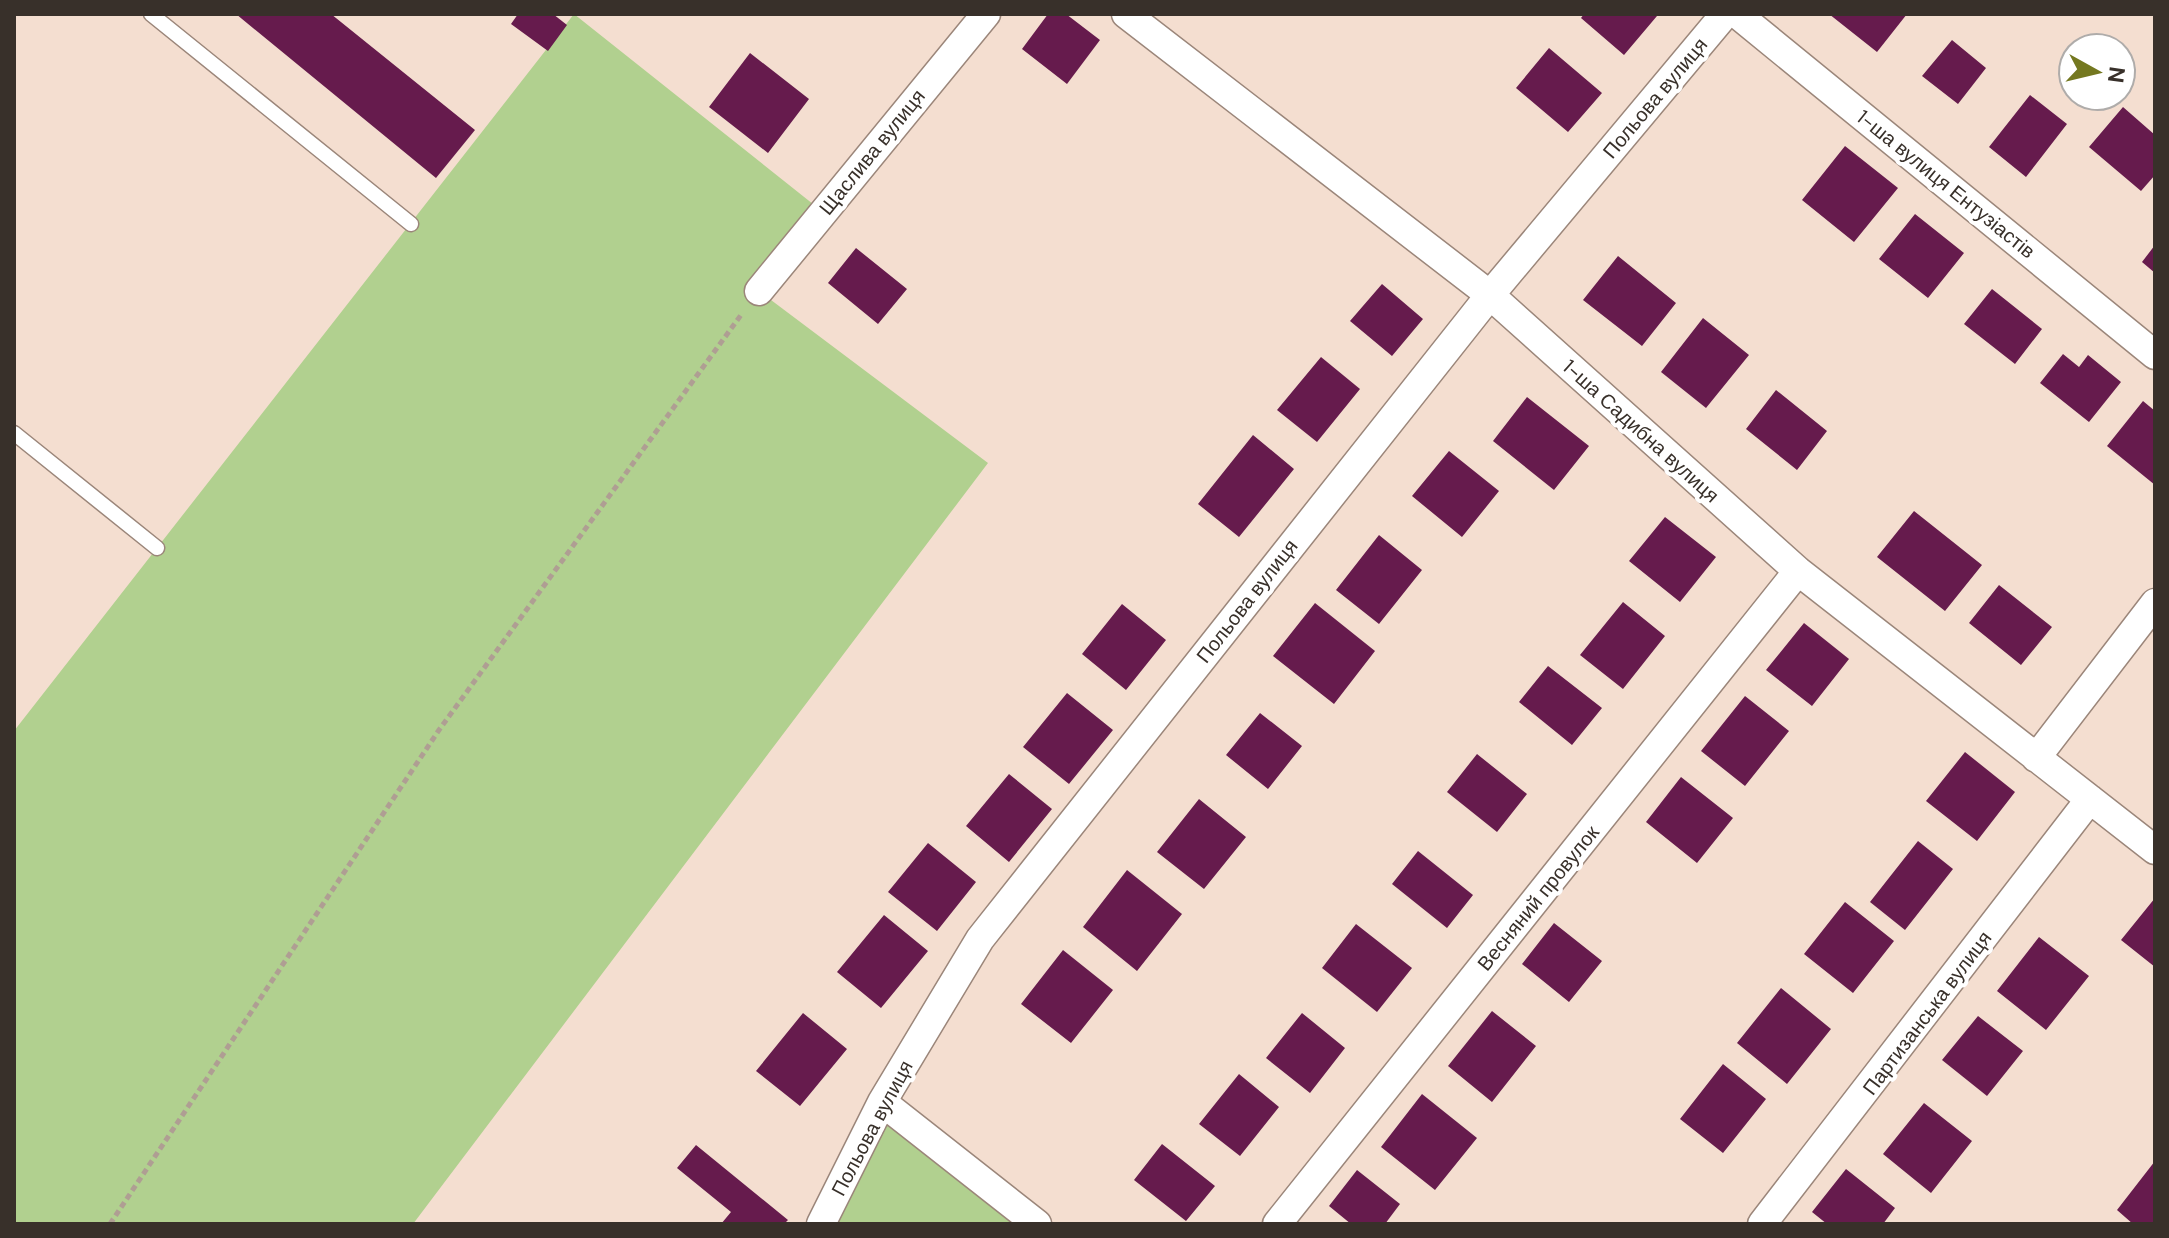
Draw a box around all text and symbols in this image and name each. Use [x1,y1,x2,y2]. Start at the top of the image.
street label: Польова вулиця [1597,32,1713,164]
north arrow [2057,32,2137,112]
text: N [2101,65,2132,85]
street label: Щаслива вулиця [813,84,931,220]
street label: 1-ша вулиця Ентузіастів [1851,104,2041,264]
street label: 1-ша Садибна вулиця [1557,354,1725,508]
street label: Польова вулиця [1191,534,1303,668]
street label: Весняний провулок [1471,820,1605,976]
street label: Партизанська вулиця [1857,926,1997,1100]
street label: Польова вулиця [825,1056,919,1200]

